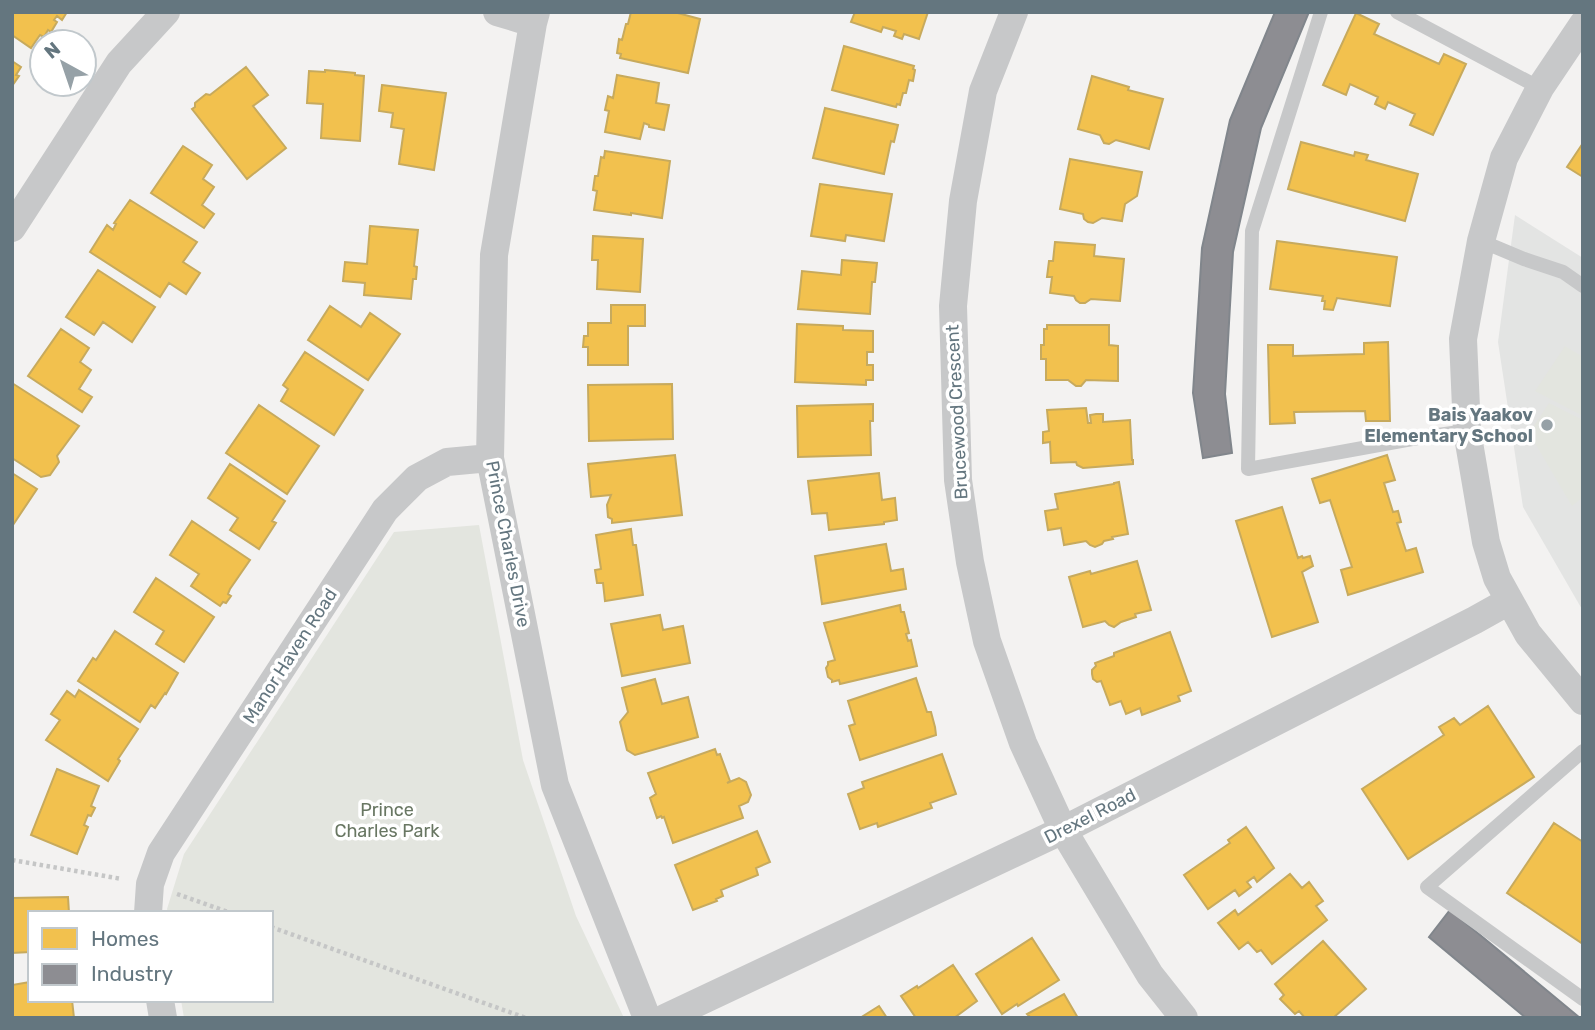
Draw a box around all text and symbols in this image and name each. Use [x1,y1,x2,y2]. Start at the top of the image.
north arrow [28,28,98,98]
text: N [40,37,65,64]
street label: Brucewood Crescent [941,324,973,500]
place label: Bais Yaakov Elementary School [1364,404,1533,447]
marker: Bais Yaakov Elementary School [1539,417,1555,433]
street label: Prince Charles Drive [481,459,535,629]
street label: Manor Haven Road [238,584,342,728]
street label: Drexel Road [1040,784,1140,848]
park label: Prince Charles Park [334,799,440,842]
legend [28,911,273,1002]
text: Homes [91,926,159,951]
text: Industry [91,961,173,986]

